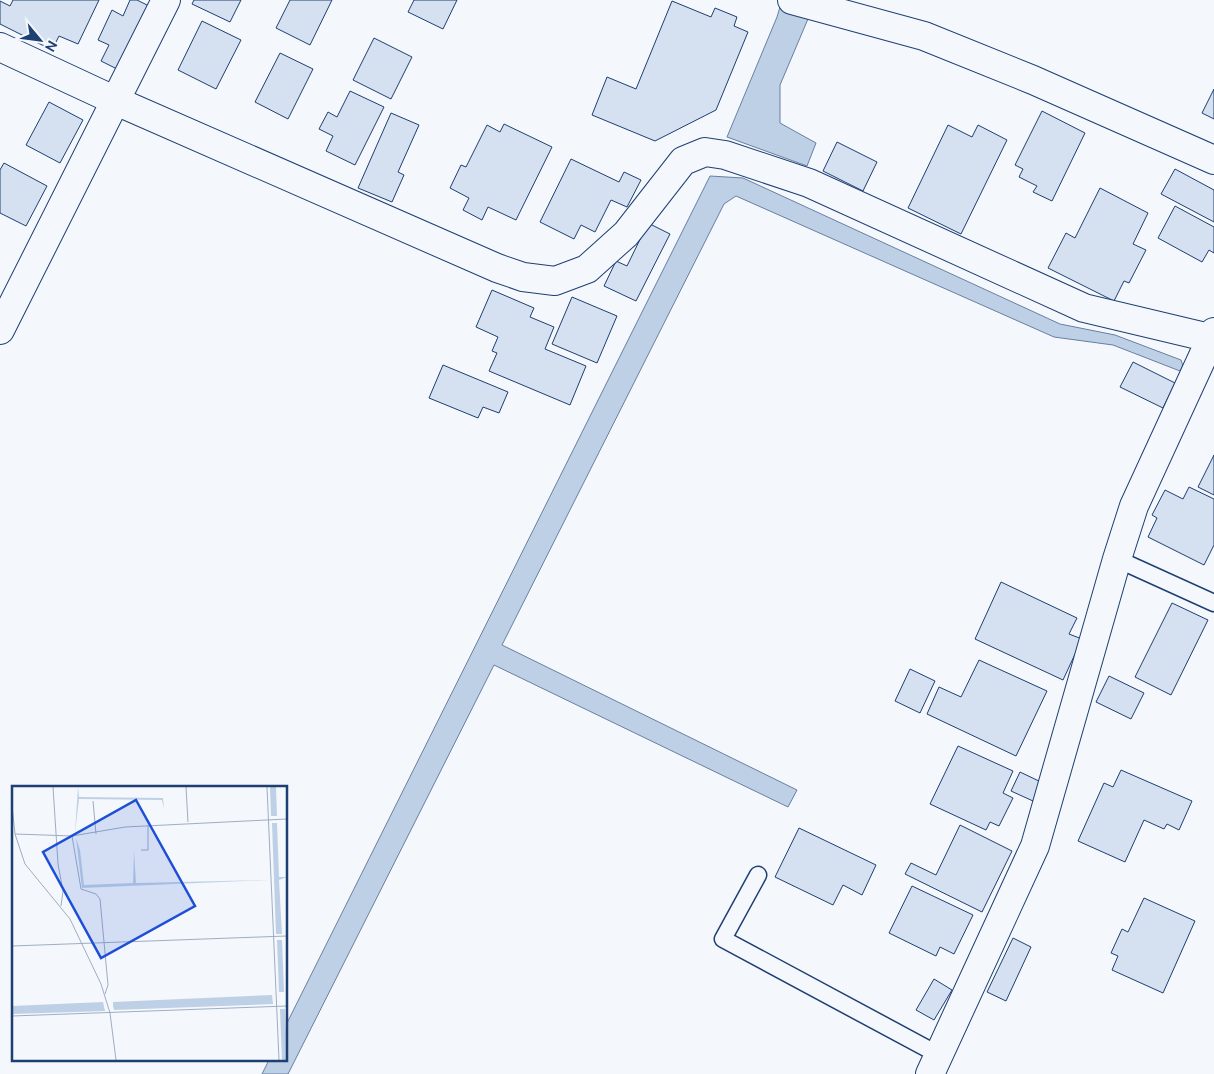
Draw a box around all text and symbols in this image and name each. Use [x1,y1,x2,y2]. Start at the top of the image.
north arrow [15,15,65,65]
text: N [42,38,61,55]
inset map [12,786,288,1062]

